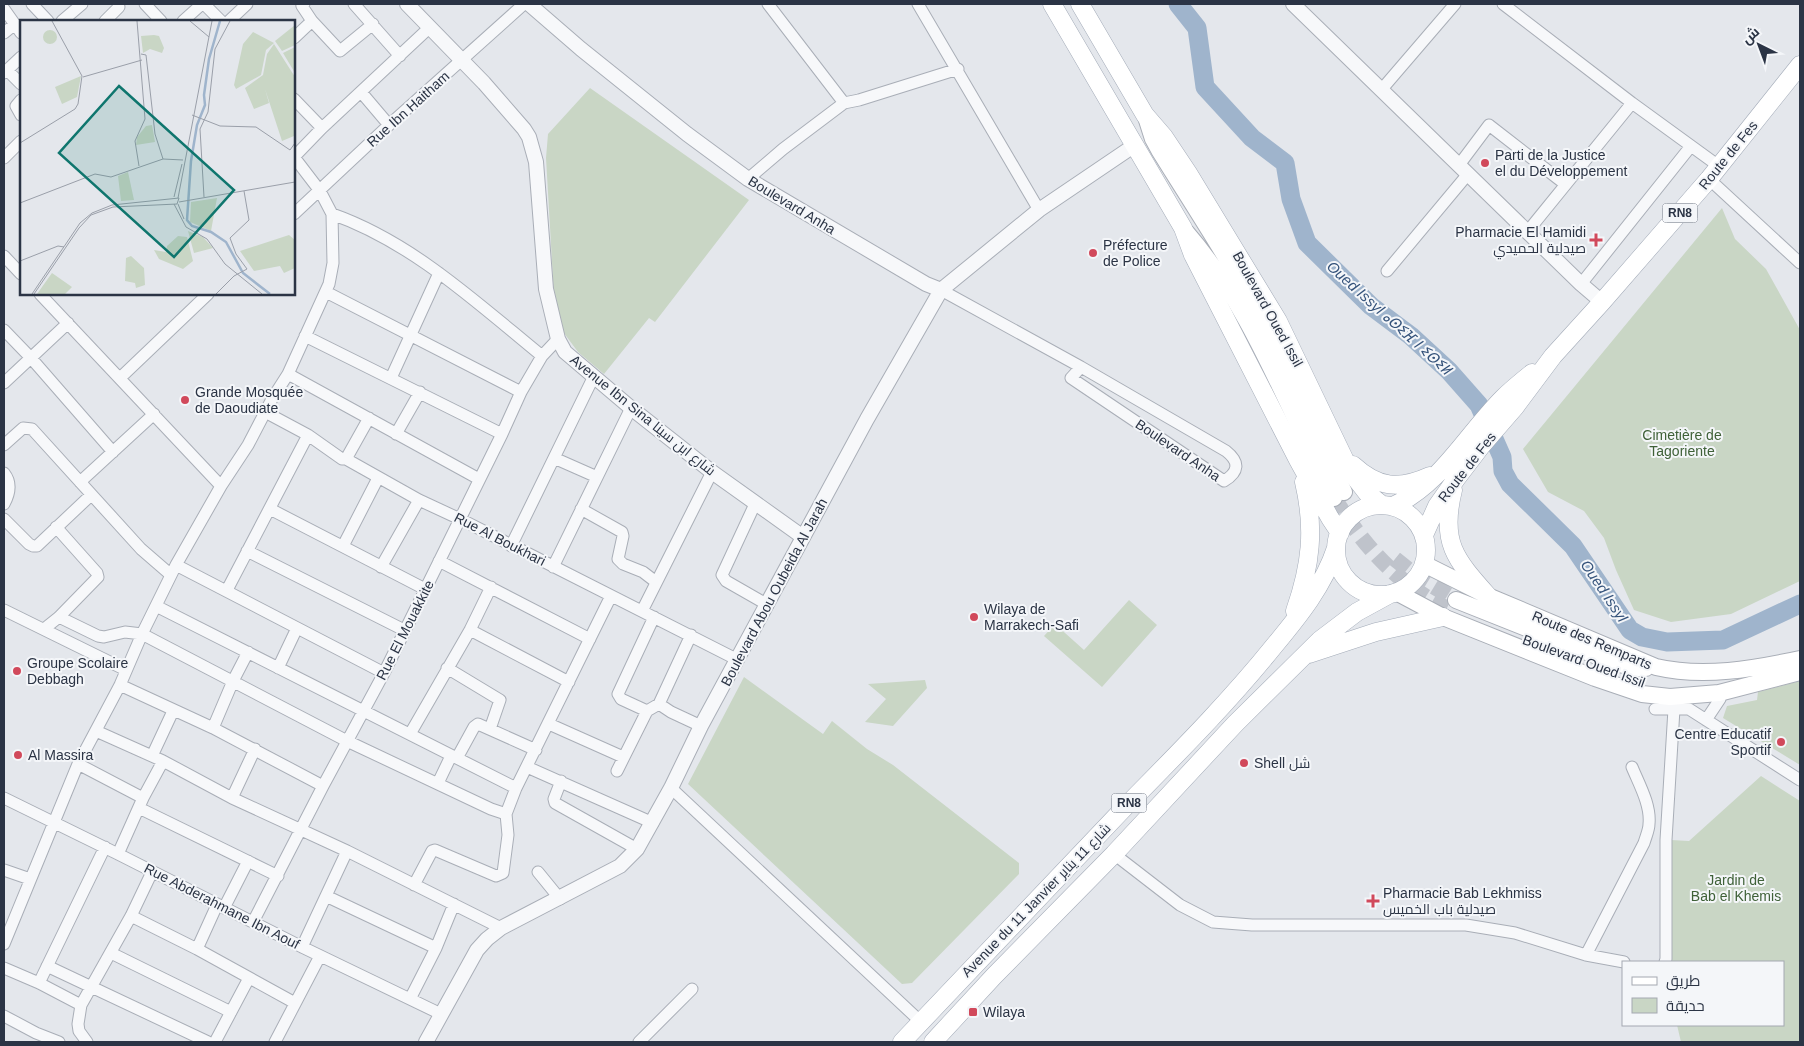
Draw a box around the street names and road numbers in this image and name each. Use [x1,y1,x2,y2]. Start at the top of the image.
street label: Rue Ibn Haitham [364,68,452,150]
street label: Route de Fes [1695,117,1761,193]
street label: Boulevard Anha [746,173,839,237]
road number: RN8 [1662,204,1698,222]
street label: Boulevard Oued Issil [1230,249,1306,369]
street label: Avenue Ibn Sina شارع ابن سينا [566,351,719,479]
street label: Boulevard Anha [1133,416,1224,484]
street label: Route de Fes [1435,429,1499,505]
street label: Boulevard Abou Oubeida Al Jarah [718,495,830,689]
street label: Rue Al Boukhari [452,509,548,569]
street label: Rue El Mouakkite [373,577,437,683]
street label: Route des Remparts [1530,608,1654,672]
street label: Boulevard Oued Issil [1521,631,1647,691]
road number: RN8 [1112,794,1146,812]
street label: Avenue du 11 Janvier شارع 11 يناير [958,820,1115,981]
street label: Rue Abderahmane Ibn Aouf [142,860,302,952]

